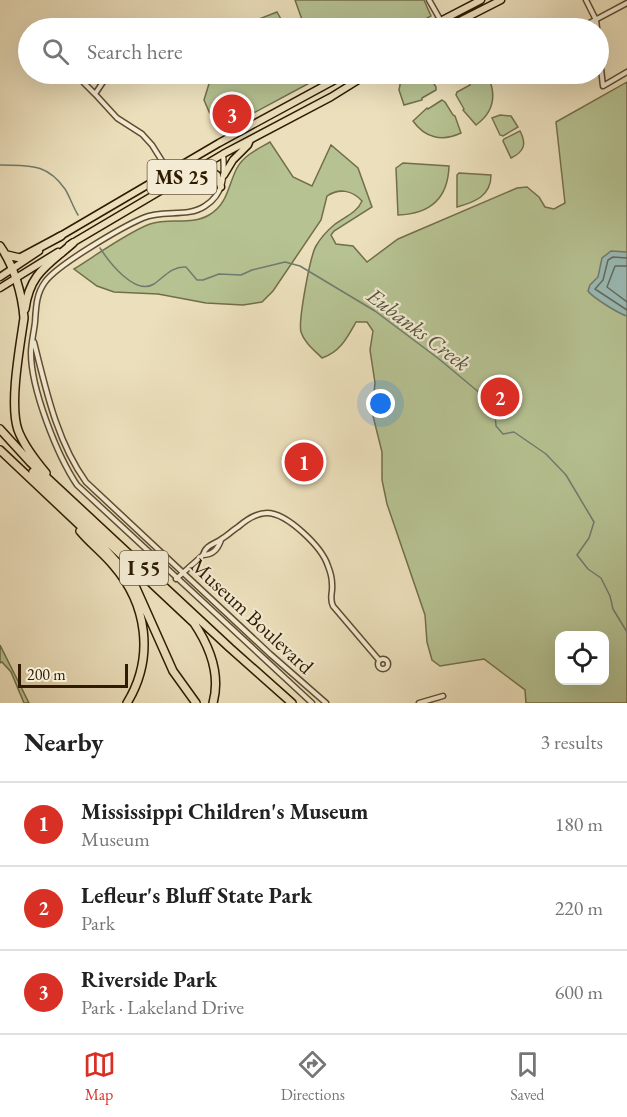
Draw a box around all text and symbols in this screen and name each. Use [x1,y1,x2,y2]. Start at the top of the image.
search box [18,18,609,84]
icon: search [39,35,72,68]
text: Search here [87,37,182,66]
pin: 3 [212,92,252,136]
road number: MS 25 [148,160,216,194]
water label: Eubanks Creek [361,281,476,378]
pin: 2 [480,374,520,420]
your location [366,389,395,418]
pin: 1 [284,440,324,484]
road number: I 55 [120,551,168,585]
street label: Museum Boulevard [185,552,320,680]
map controls [555,631,609,685]
button: locate [555,631,609,685]
scale bar [18,661,128,688]
text: 200 m [27,664,66,685]
text: Nearby [24,725,104,759]
text: 3 results [540,729,603,755]
text: Mississippi Children's Museum [81,797,368,826]
text: 1 [38,811,49,837]
text: 180 m [555,811,603,837]
text: Museum [81,826,150,852]
text: Lefleur's Bluff State Park [81,881,312,910]
text: 2 [38,895,49,921]
text: 220 m [555,895,603,921]
text: Park [81,910,115,936]
text: Riverside Park [81,965,217,994]
text: 3 [38,979,49,1005]
text: 600 m [555,979,603,1005]
text: Park · Lakeland Drive [81,994,244,1020]
tab: Map [83,1048,116,1105]
tab: Directions [281,1048,345,1105]
tab: Saved [510,1048,544,1105]

